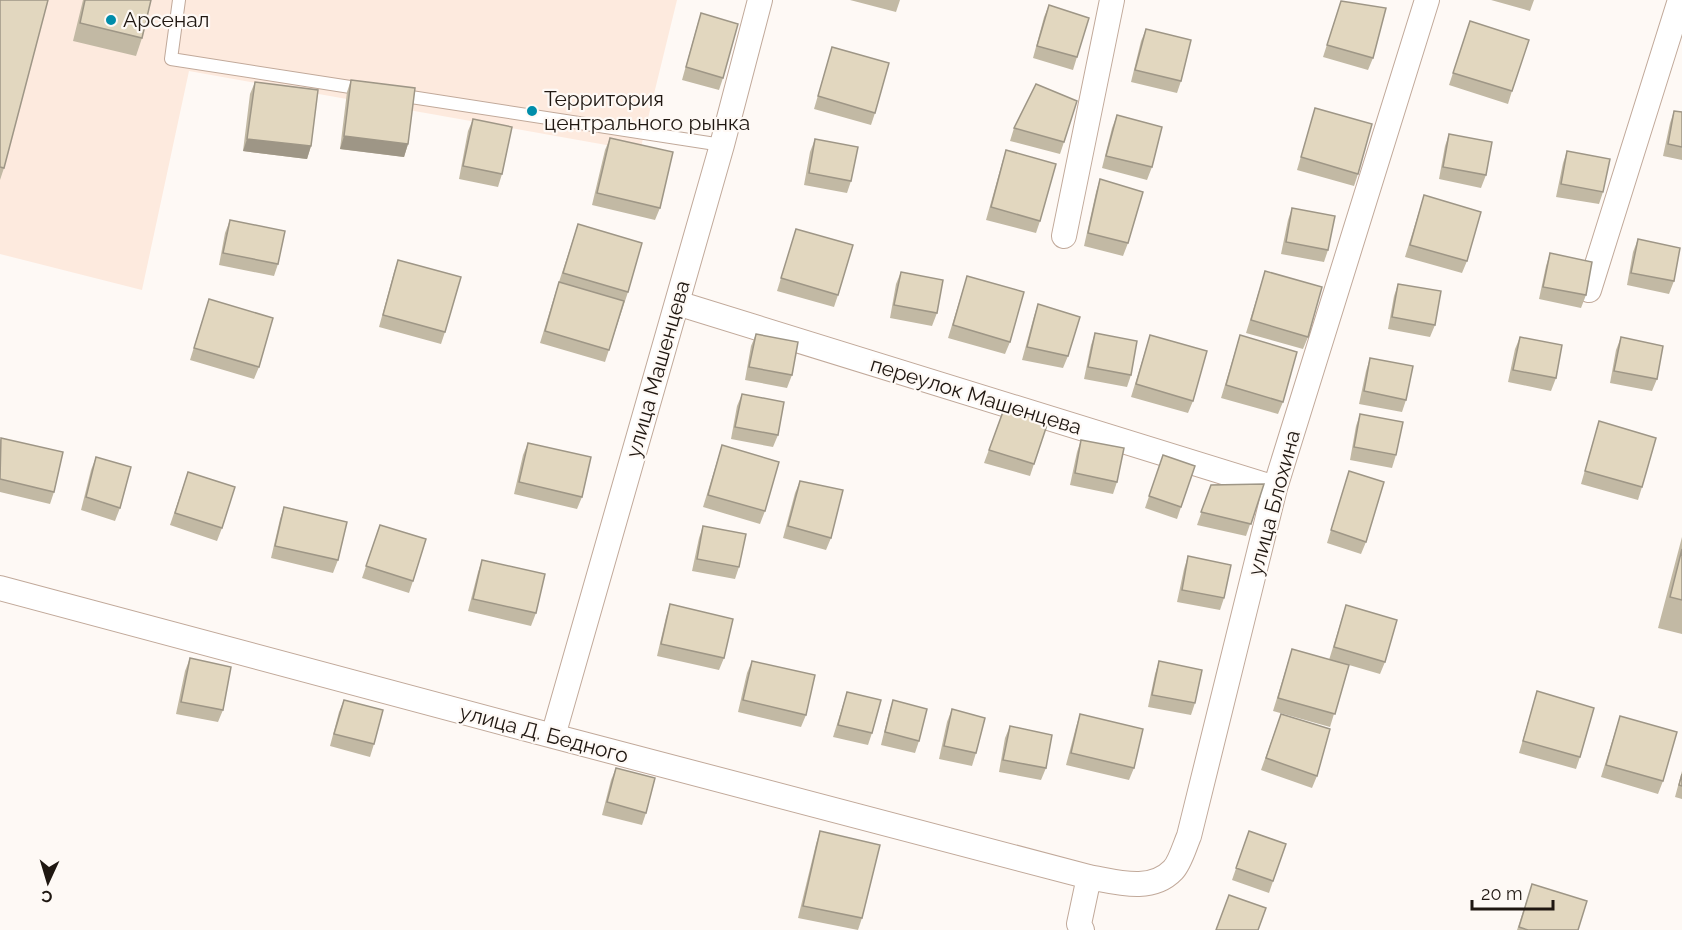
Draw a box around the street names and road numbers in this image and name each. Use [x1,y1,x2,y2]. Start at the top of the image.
street label: улица Машенцева [620,277,695,460]
street label: переулок Машенцева [867,351,1085,440]
street label: улица Блохина [1242,427,1305,578]
street label: улица Д. Бедного [457,699,631,768]

